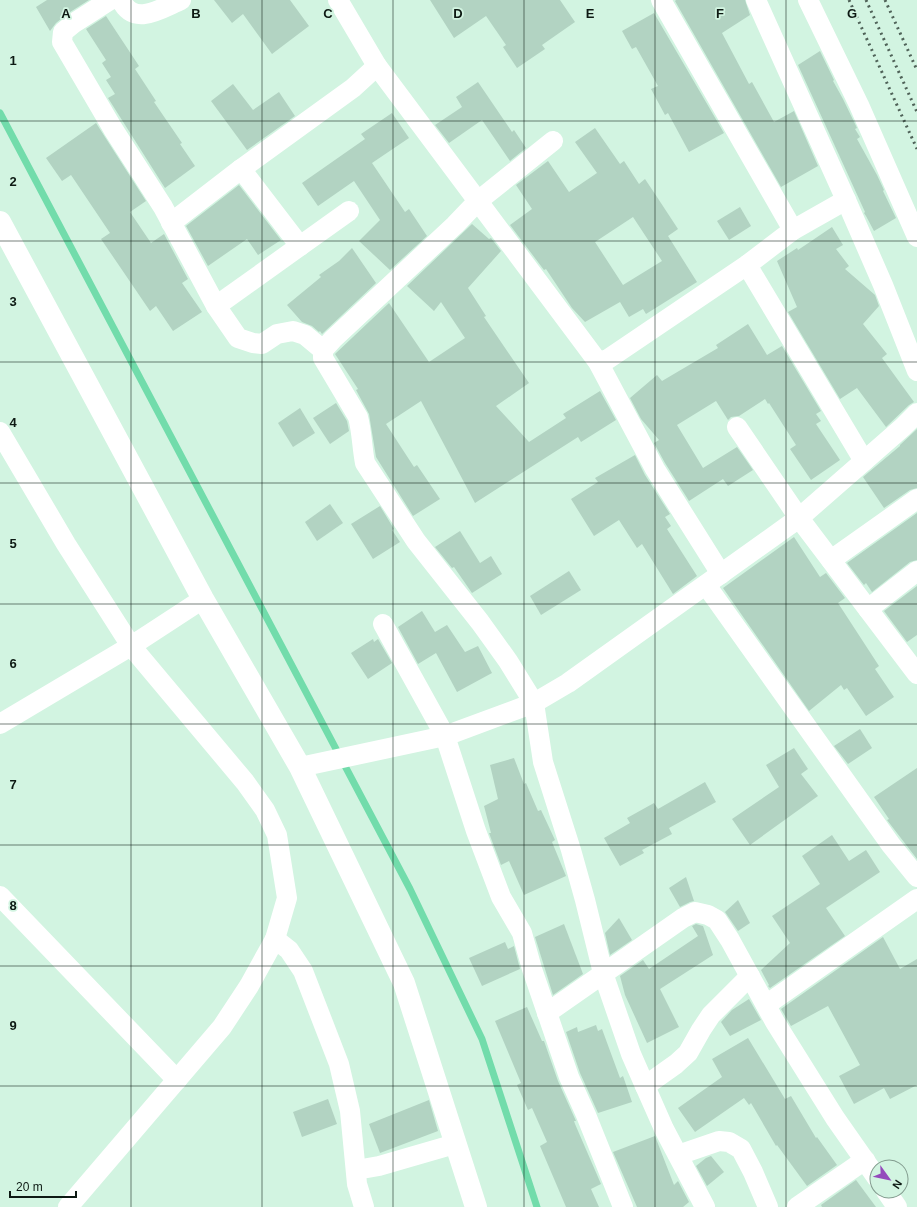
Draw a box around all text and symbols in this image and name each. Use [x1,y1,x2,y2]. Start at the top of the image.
text: A [61,6,71,21]
text: B [191,6,201,21]
text: C [323,6,333,21]
text: D [453,6,463,21]
text: E [586,6,595,21]
text: F [716,6,724,21]
text: G [847,6,857,21]
text: 1 [9,53,17,68]
text: 2 [9,174,17,189]
text: 3 [9,294,17,309]
text: 4 [9,415,17,430]
text: 5 [9,536,17,551]
text: 6 [9,656,17,671]
text: 7 [9,777,17,792]
text: 8 [9,898,17,913]
text: 9 [9,1018,17,1033]
north arrow [869,1159,909,1199]
scale bar [10,1173,76,1199]
text: N [890,1178,905,1191]
text: 20 m [16,1180,43,1194]

